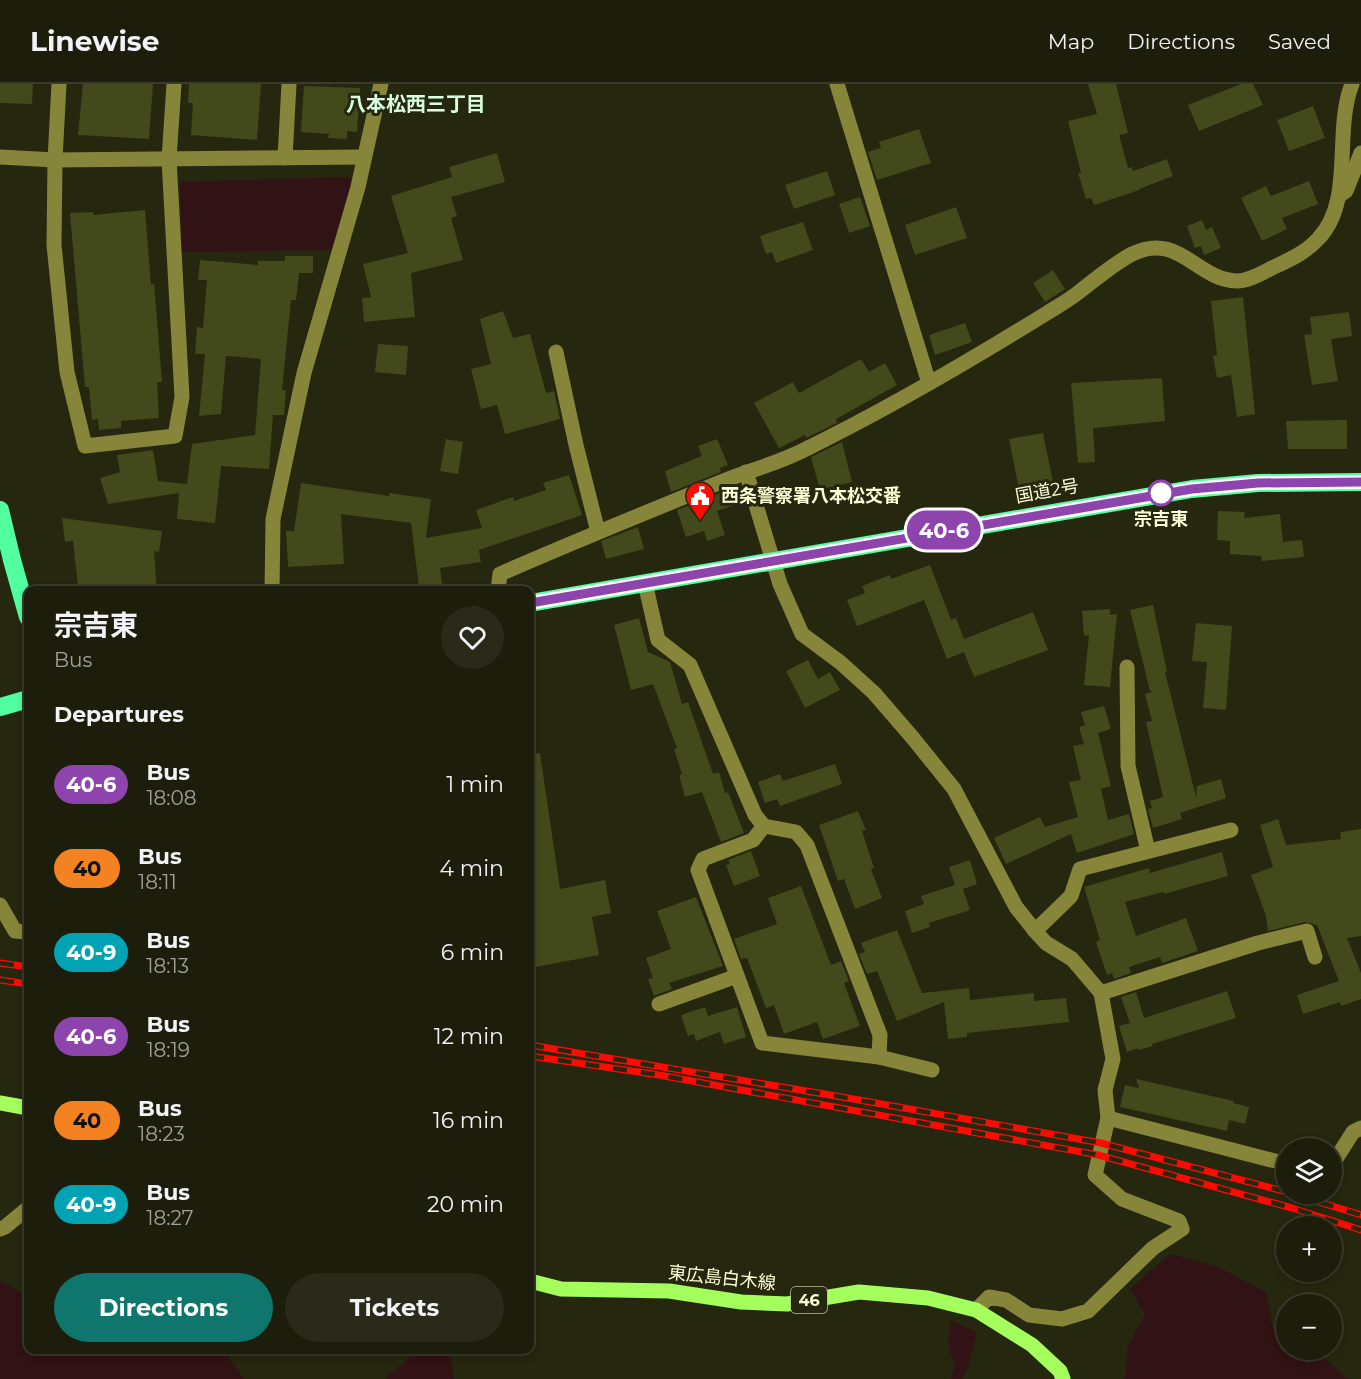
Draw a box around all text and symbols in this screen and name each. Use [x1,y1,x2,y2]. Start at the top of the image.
text: Linewise [30,24,159,58]
text: Map [1048,29,1094,54]
text: Directions [1127,29,1235,54]
text: Saved [1268,29,1331,54]
district label: 八本松西三丁目 [346,92,486,116]
street label: 国道2号 [1013,475,1081,507]
public building icon: 西条警察署八本松交番 [684,480,716,522]
marker: 宗吉東 [1148,480,1174,506]
place label: 西条警察署八本松交番 [721,485,901,507]
place label: 宗吉東 [1134,508,1188,530]
line badge: 40-6 [902,510,986,550]
text: 40-6 [919,518,969,543]
button: heart [441,606,504,669]
text: 宗吉東 [54,608,138,642]
text: Bus [54,648,92,672]
text: Departures [54,701,184,728]
text: Bus [146,759,190,786]
text: 1 min [446,771,504,798]
text: 40-6 [66,772,116,797]
text: 18:08 [146,786,197,810]
text: Bus [138,843,182,870]
text: 4 min [440,855,504,882]
text: 40 [73,856,101,881]
text: 18:11 [138,870,177,894]
text: Bus [146,927,190,954]
text: 6 min [441,939,504,966]
text: 40-9 [66,940,116,965]
text: 18:13 [146,954,189,978]
text: Bus [146,1011,190,1038]
text: 12 min [434,1023,504,1050]
text: 40-6 [66,1024,116,1049]
text: 18:19 [146,1038,190,1062]
text: Bus [138,1095,182,1122]
text: 16 min [433,1107,504,1134]
text: 40 [73,1108,101,1133]
text: 18:23 [138,1122,185,1146]
map controls [1276,1138,1342,1360]
button: layers [1276,1138,1342,1204]
text: Bus [146,1179,190,1206]
text: 20 min [427,1191,504,1218]
text: 40-9 [66,1192,116,1217]
text: 18:27 [146,1206,194,1230]
button: + [1276,1216,1342,1282]
street label: 東広島白木線 [667,1261,777,1295]
button: Directions [54,1273,273,1342]
button: Tickets [285,1273,504,1342]
road number: 46 [791,1287,827,1313]
button: − [1276,1294,1342,1360]

